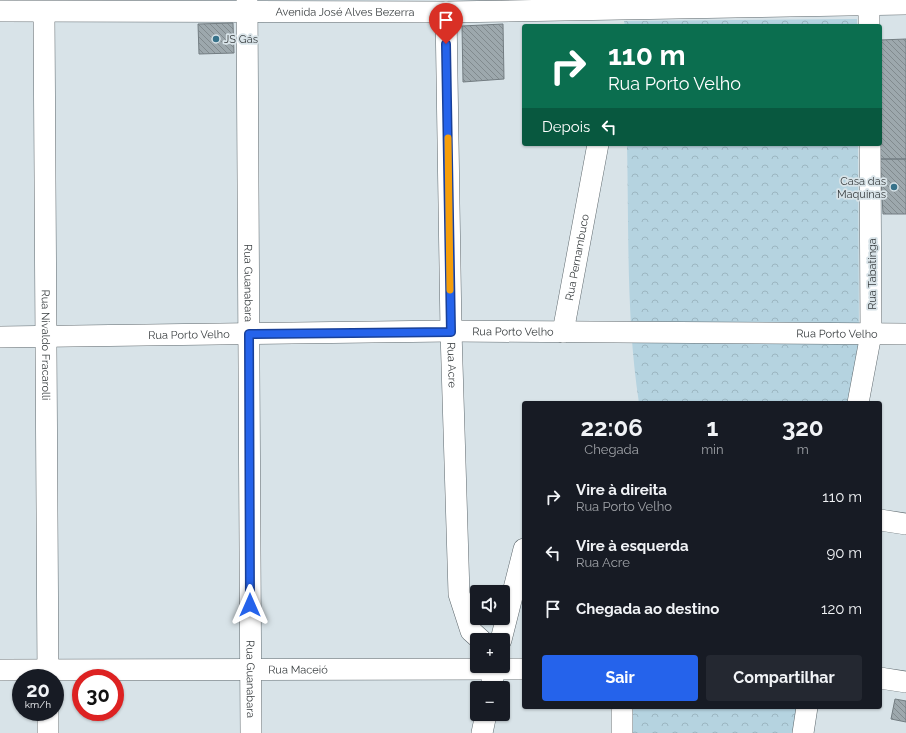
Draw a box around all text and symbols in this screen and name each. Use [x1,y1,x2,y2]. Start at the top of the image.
pin [429,3,463,44]
street label: Avenida José Alves Bezerra [275,6,415,19]
icon: arrive [435,9,457,31]
place label: JS Gás [224,33,258,46]
marker: JS Gás [211,34,221,44]
text: 110 m [608,39,686,72]
icon: right [542,40,594,92]
text: Rua Porto Velho [608,73,741,94]
icon: left [598,116,620,138]
text: Depois [542,118,590,136]
place label: Casa das Maquinas [837,175,886,201]
marker: Casa das Maquinas [889,182,899,192]
street label: Rua Pernambuco [563,212,592,302]
street label: Rua Tabatinga [866,238,879,310]
street label: Rua Guanabara [241,244,255,322]
street label: Rua Nivaldo Fracarolli [39,290,52,400]
street label: Rua Porto Velho [472,325,554,339]
street label: Rua Porto Velho [796,327,878,341]
street label: Rua Porto Velho [148,328,230,342]
street label: Rua Acre [444,342,459,388]
text: 22:06 [580,413,643,442]
text: 1 [706,413,718,442]
text: 320 [782,413,824,442]
text: Chegada [584,442,639,457]
text: min [701,442,724,457]
text: m [797,442,809,457]
text: Vire à direita [576,481,667,499]
icon: right [542,486,564,508]
text: 110 m [822,488,862,506]
text: Rua Porto Velho [576,499,672,514]
text: Vire à esquerda [576,537,689,555]
icon: left [542,542,564,564]
text: 90 m [826,544,862,562]
text: Rua Acre [576,555,630,570]
position arrow [229,584,271,626]
map controls [470,585,510,721]
button: sound [470,585,510,625]
icon: arrive [542,598,564,620]
text: Chegada ao destino [576,600,719,618]
text: 120 m [821,600,862,618]
button: + [470,633,510,673]
street label: Rua Guanabara [243,640,257,718]
button: Sair [542,655,698,701]
button: Compartilhar [706,655,862,701]
street label: Rua Maceió [268,663,328,676]
speed limit sign: 30 [72,669,124,721]
text: 20 [26,678,50,702]
button: − [470,681,510,721]
text: km/h [25,699,51,710]

